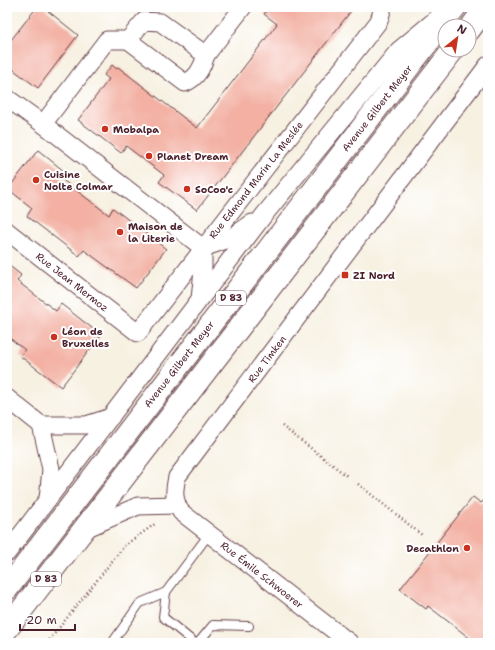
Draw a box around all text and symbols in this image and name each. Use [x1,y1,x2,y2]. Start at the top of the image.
north arrow [437,18,477,58]
text: N [454,21,470,39]
street label: Avenue Gilbert Meyer [339,62,415,154]
street label: Rue Edmond Marin La Meslée [206,118,306,241]
place label: Mobalpa [113,123,159,136]
marker: Mobalpa [100,124,110,134]
place label: Planet Dream [157,150,228,163]
marker: Planet Dream [144,151,154,161]
place label: Cuisine Nolte Colmar [44,168,114,193]
marker: Cuisine Nolte Colmar [31,175,41,185]
place label: SoCoo'c [195,183,233,196]
marker: SoCoo'c [182,184,192,194]
place label: Maison de la Literie [128,220,183,245]
marker: Maison de la Literie [115,227,125,237]
street label: Rue Jean Mermoz [33,250,111,314]
place label: ZI Nord [353,269,395,282]
marker: ZI Nord [340,270,350,280]
road number: D 83 [216,291,246,305]
street label: Avenue Gilbert Meyer [141,318,217,410]
place label: Léon de Bruxelles [62,325,109,350]
marker: Léon de Bruxelles [49,332,59,342]
street label: Rue Timken [245,333,289,385]
street label: Rue Émile Schwoerer [218,539,306,612]
place label: Decathlon [406,542,459,555]
marker: Decathlon [462,543,472,553]
road number: D 83 [31,572,61,586]
scale bar [20,606,75,632]
text: 20 m [26,612,57,628]

